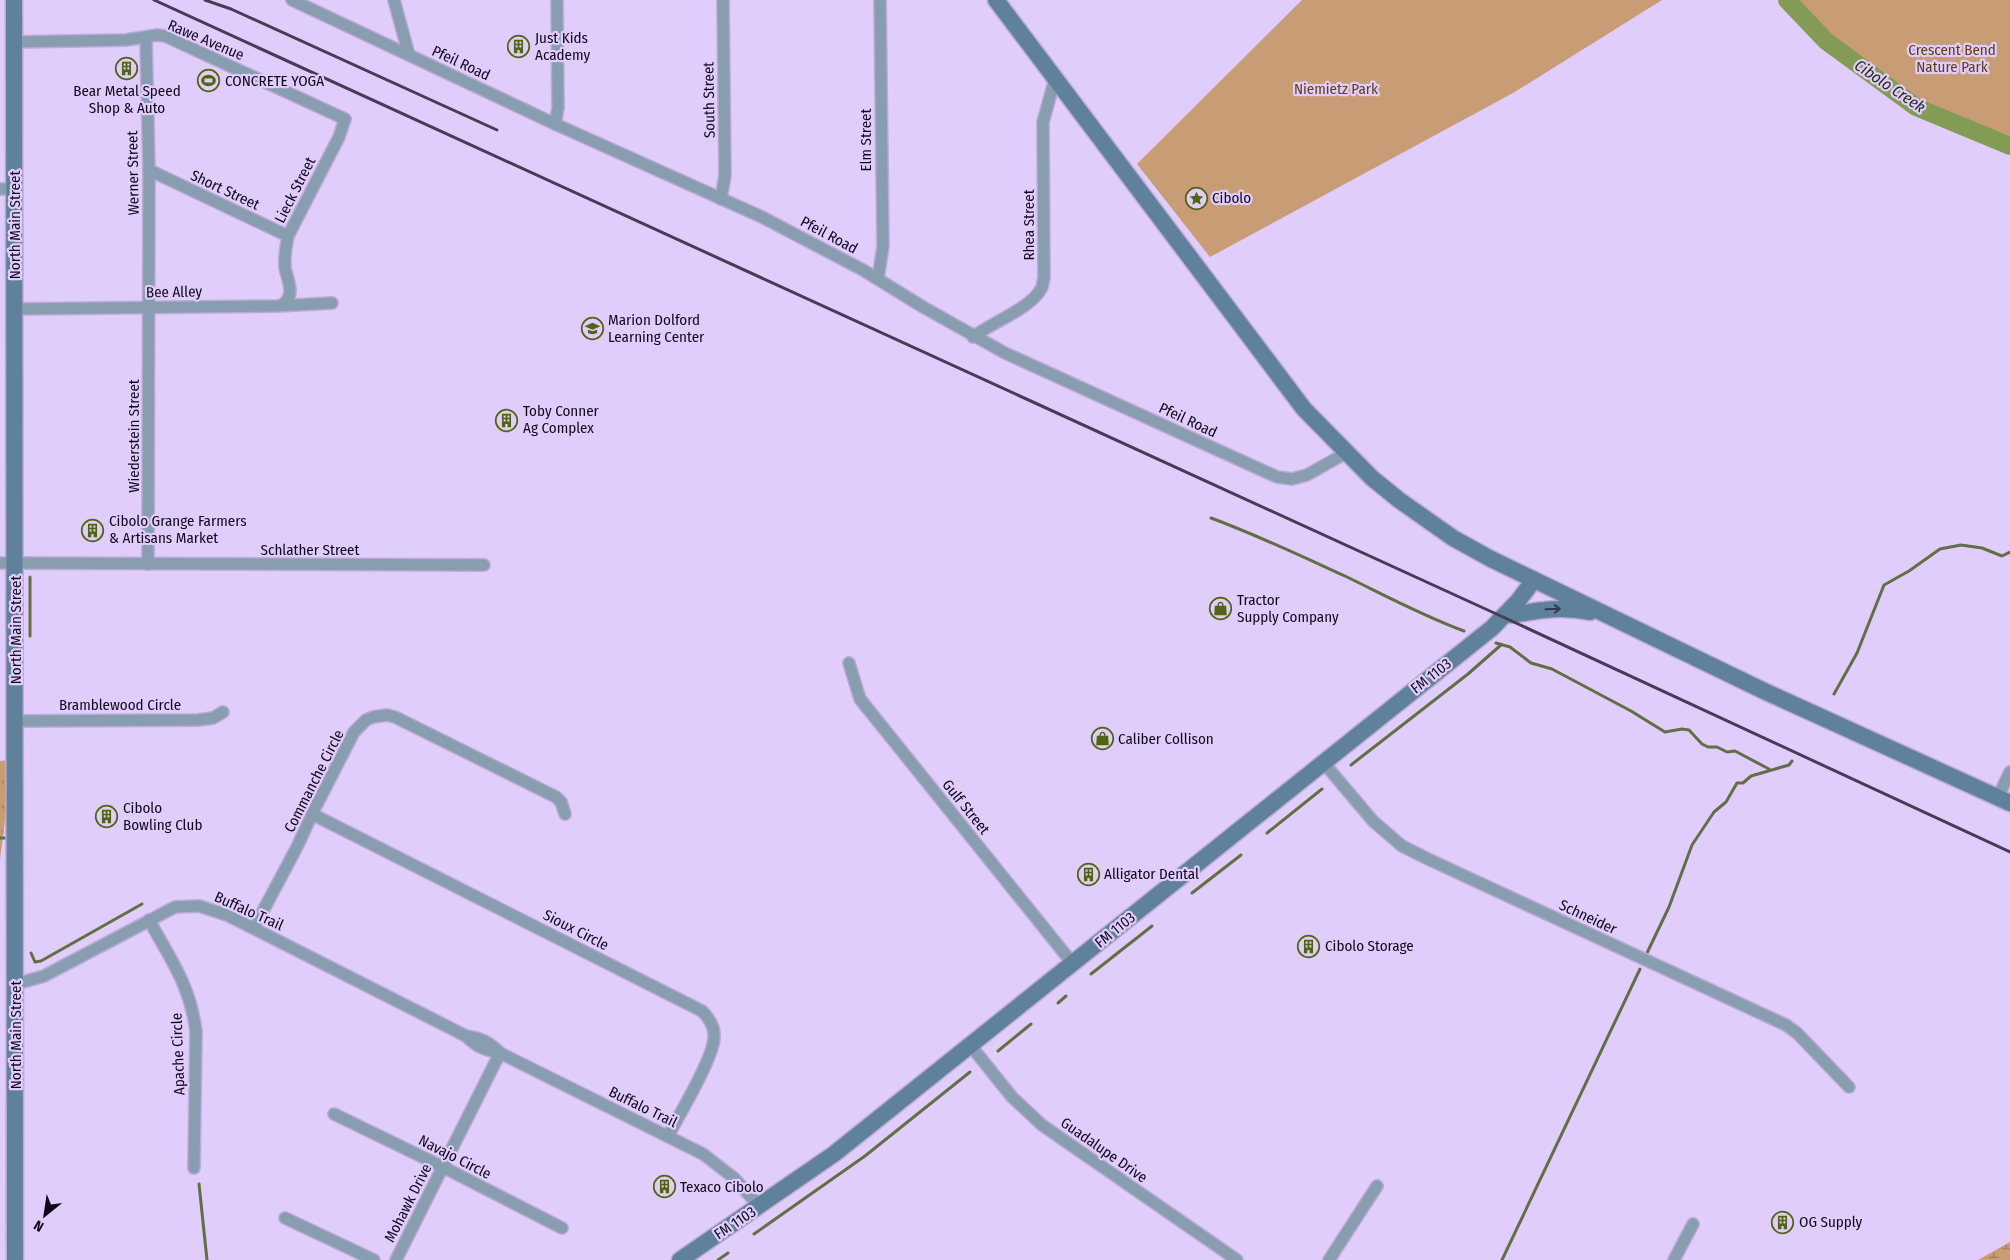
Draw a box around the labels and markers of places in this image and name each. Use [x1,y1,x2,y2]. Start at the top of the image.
place label: Just Kids Academy [535,29,590,64]
building icon: Just Kids Academy [507,35,531,59]
building icon: Bear Metal Speed Shop & Auto [115,56,139,80]
sports icon: CONCRETE YOGA [197,69,221,93]
place label: CONCRETE YOGA [225,72,324,90]
place label: Bear Metal Speed Shop & Auto [73,82,181,117]
place icon: Cibolo [1184,186,1208,210]
place label: Cibolo [1212,189,1251,207]
place label: Marion Dolford Learning Center [608,311,705,346]
school or university icon: Marion Dolford Learning Center [580,317,604,341]
place label: Toby Conner Ag Complex [523,402,600,437]
building icon: Toby Conner Ag Complex [495,408,519,432]
place label: Cibolo Grange Farmers & Artisans Market [109,512,247,547]
building icon: Cibolo Grange Farmers & Artisans Market [81,518,105,542]
place label: Tractor Supply Company [1237,591,1339,626]
shop icon: Tractor Supply Company [1209,597,1233,621]
shop icon: Caliber Collison [1090,727,1114,751]
place label: Caliber Collison [1118,730,1214,748]
place label: Cibolo Bowling Club [123,799,202,834]
building icon: Cibolo Bowling Club [95,805,119,829]
building icon: Alligator Dental [1076,862,1100,886]
place label: Alligator Dental [1104,865,1199,883]
building icon: Cibolo Storage [1297,934,1321,958]
place label: Cibolo Storage [1325,937,1414,955]
building icon: Texaco Cibolo [652,1175,676,1199]
place label: Texaco Cibolo [680,1178,764,1196]
building icon: OG Supply [1771,1210,1795,1234]
place label: OG Supply [1799,1213,1863,1231]

